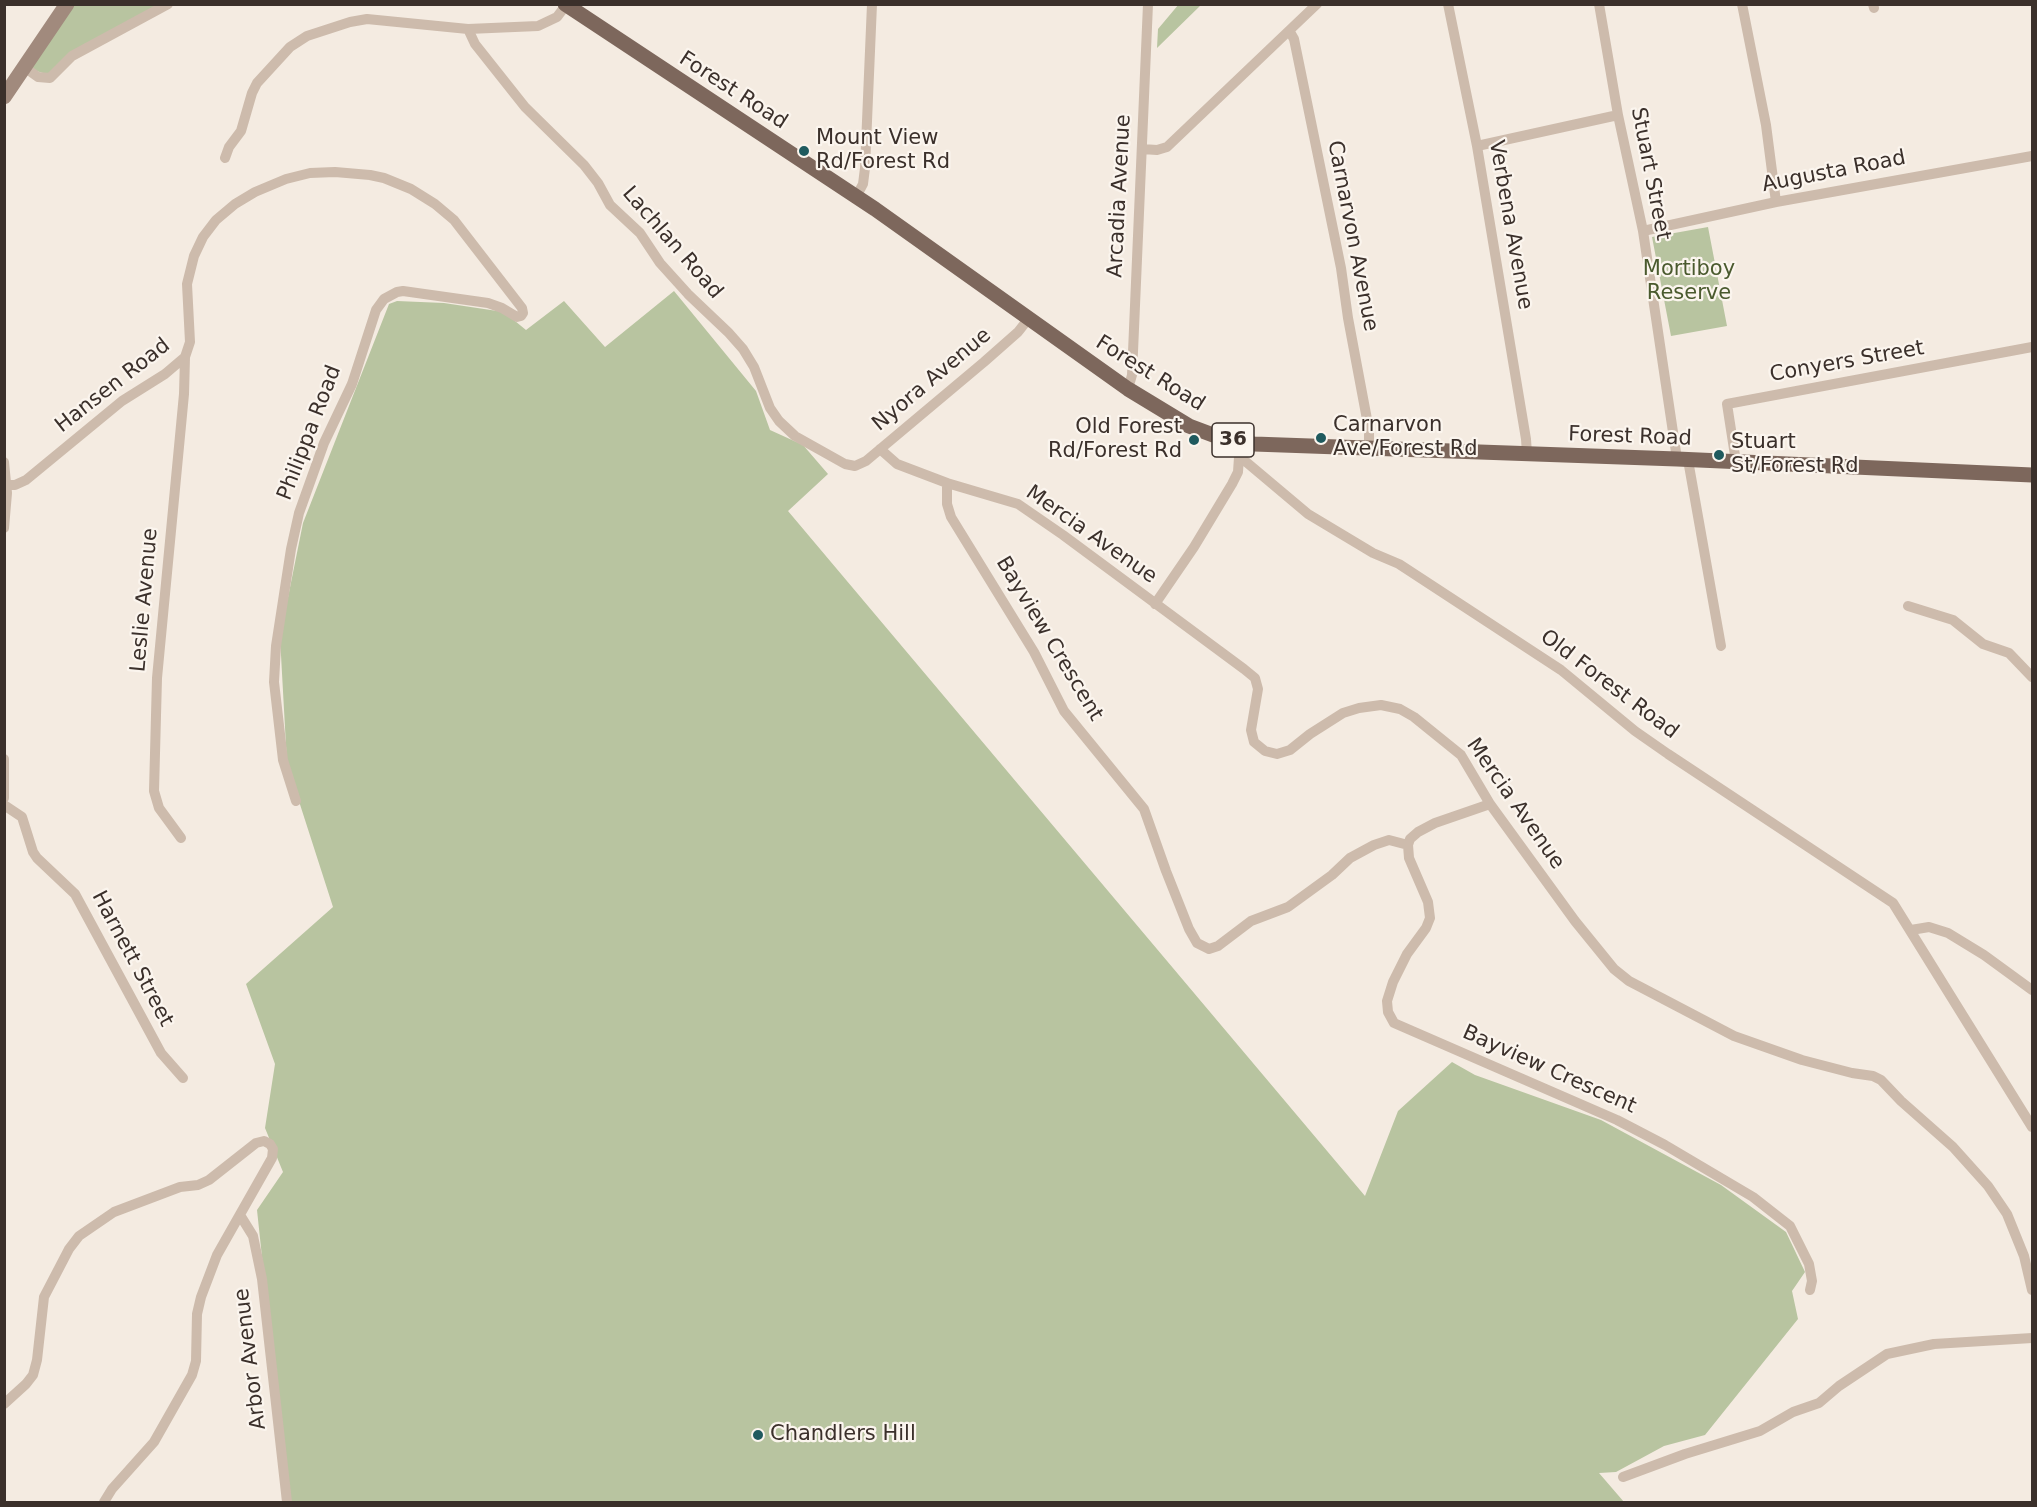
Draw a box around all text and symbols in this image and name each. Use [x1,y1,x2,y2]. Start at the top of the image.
street label: Forest Road [674,47,792,135]
street label: Stuart Street [1625,105,1675,243]
street label: Arcadia Avenue [1103,114,1137,278]
place label: Mount View Rd/Forest Rd [816,126,950,176]
street label: Carnarvon Avenue [1321,138,1383,334]
street label: Verbena Avenue [1483,138,1537,312]
marker: Mount View Rd/Forest Rd [797,144,811,158]
street label: Augusta Road [1760,146,1908,198]
street label: Lachlan Road [616,182,728,304]
park label: Mortiboy Reserve [1643,257,1735,307]
street label: Nyora Avenue [868,323,996,437]
street label: Forest Road [1091,331,1209,417]
street label: Hansen Road [51,333,175,439]
street label: Conyers Street [1768,336,1926,388]
street label: Philippa Road [273,362,347,504]
place label: Carnarvon Ave/Forest Rd [1333,413,1478,463]
place label: Old Forest Rd/Forest Rd [1048,415,1182,465]
street label: Forest Road [1568,422,1692,452]
road number: 36 [1212,423,1254,457]
place label: Stuart St/Forest Rd [1731,430,1859,480]
marker: Carnarvon Ave/Forest Rd [1314,431,1328,445]
marker: Old Forest Rd/Forest Rd [1187,433,1201,447]
marker: Stuart St/Forest Rd [1712,448,1726,462]
street label: Mercia Avenue [1021,480,1161,590]
street label: Leslie Avenue [126,527,164,673]
street label: Bayview Crescent [990,552,1108,726]
street label: Old Forest Road [1535,625,1683,745]
street label: Mercia Avenue [1460,734,1570,874]
street label: Harnett Street [86,887,178,1031]
street label: Bayview Crescent [1458,1020,1640,1120]
street label: Arbor Avenue [230,1287,272,1431]
place label: Chandlers Hill [770,1422,916,1448]
marker: Chandlers Hill [751,1428,765,1442]

